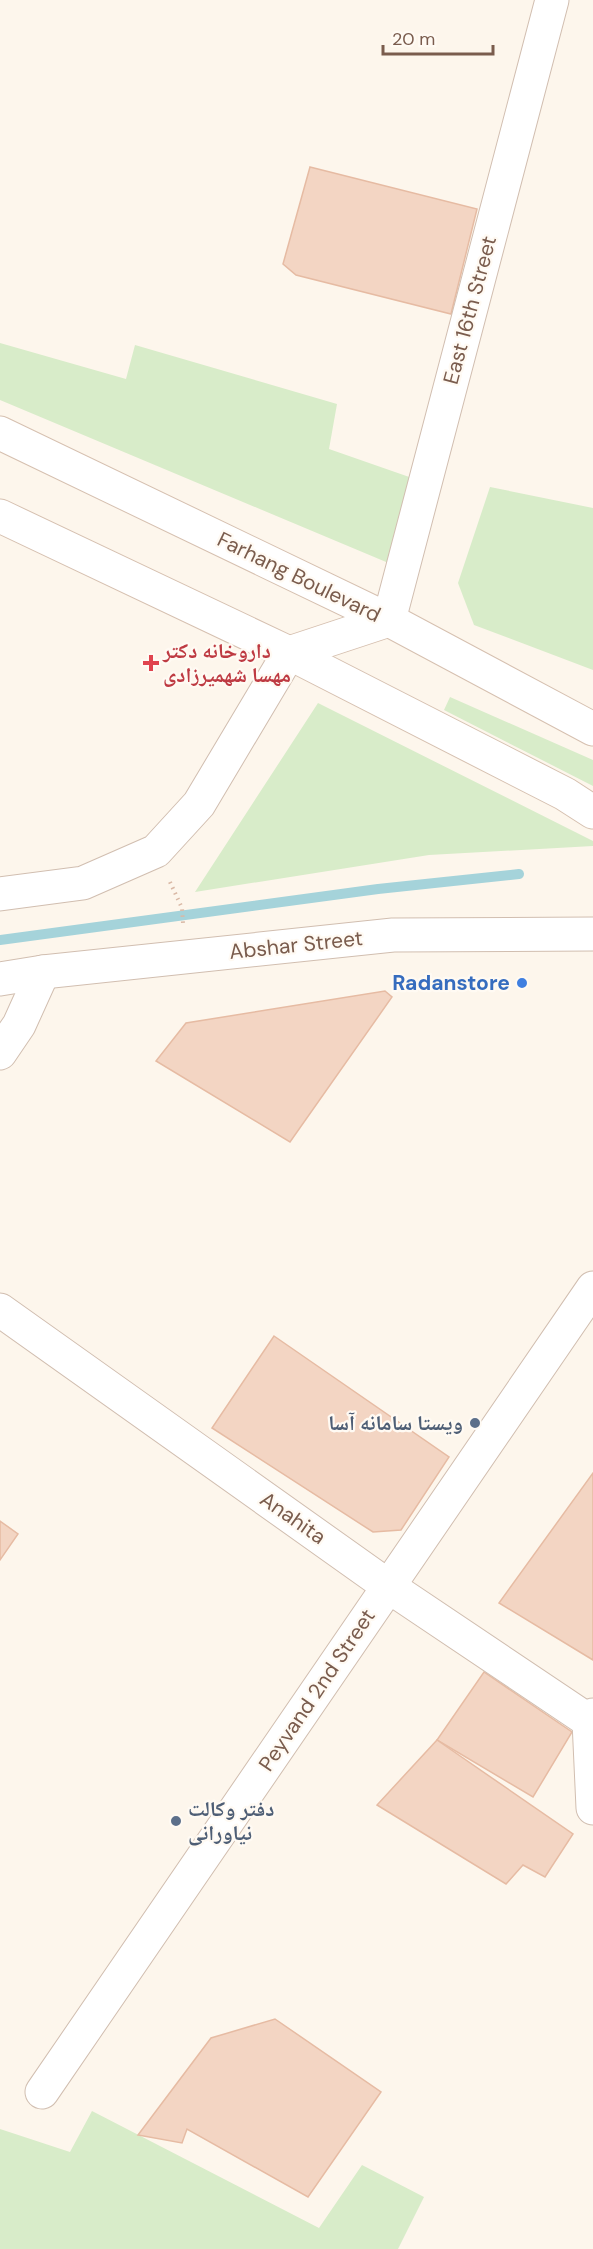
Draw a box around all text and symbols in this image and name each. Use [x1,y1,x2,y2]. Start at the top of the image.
scale bar [383,18,492,56]
text: 20 m [392,27,435,51]
street label: East 16th Street [437,233,503,387]
street label: Farhang Boulevard [213,525,385,629]
place label: داروخانه دکتر مهسا شهمیرزادی [162,637,291,689]
marker: داروخانه دکتر مهسا شهمیرزادی [144,656,158,670]
street label: Abshar Street [228,924,364,966]
place label: Radanstore [392,969,510,997]
marker: Radanstore [515,976,529,990]
place label: ویستا سامانه آسا [328,1409,463,1437]
marker: ویستا سامانه آسا [468,1416,482,1430]
street label: Anahita [255,1485,331,1551]
street label: Peyvand 2nd Street [252,1603,382,1777]
place label: دفتر وکالت نیاورانی [188,1795,274,1847]
marker: دفتر وکالت نیاورانی [169,1814,183,1828]

